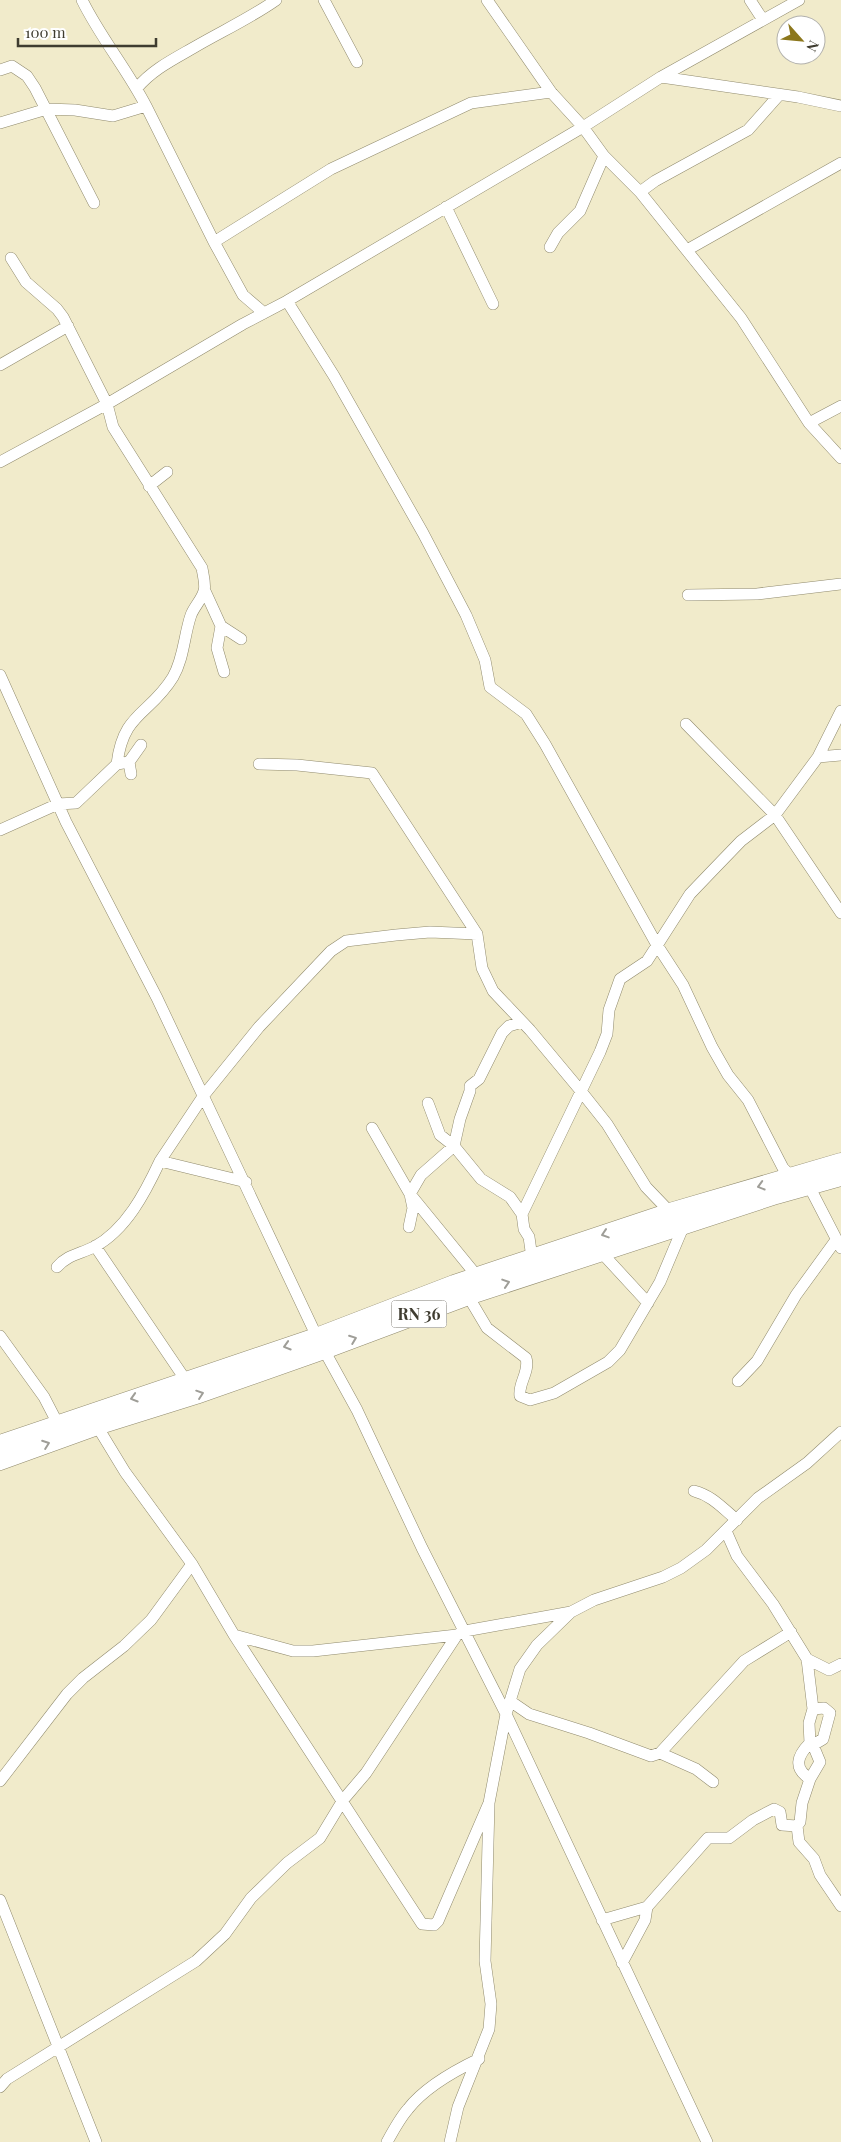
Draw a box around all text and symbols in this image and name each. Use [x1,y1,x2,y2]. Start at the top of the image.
scale bar [18,15,155,47]
north arrow [776,15,826,65]
text: 100 m [25,22,66,42]
text: N [802,37,824,55]
one-way arrow [757,1181,765,1191]
one-way arrow [602,1228,610,1238]
one-way arrow [501,1279,510,1289]
road number: RN 36 [392,1300,446,1328]
one-way arrow [349,1335,357,1345]
one-way arrow [284,1340,292,1350]
one-way arrow [196,1390,204,1400]
one-way arrow [130,1393,138,1403]
one-way arrow [41,1440,50,1450]

